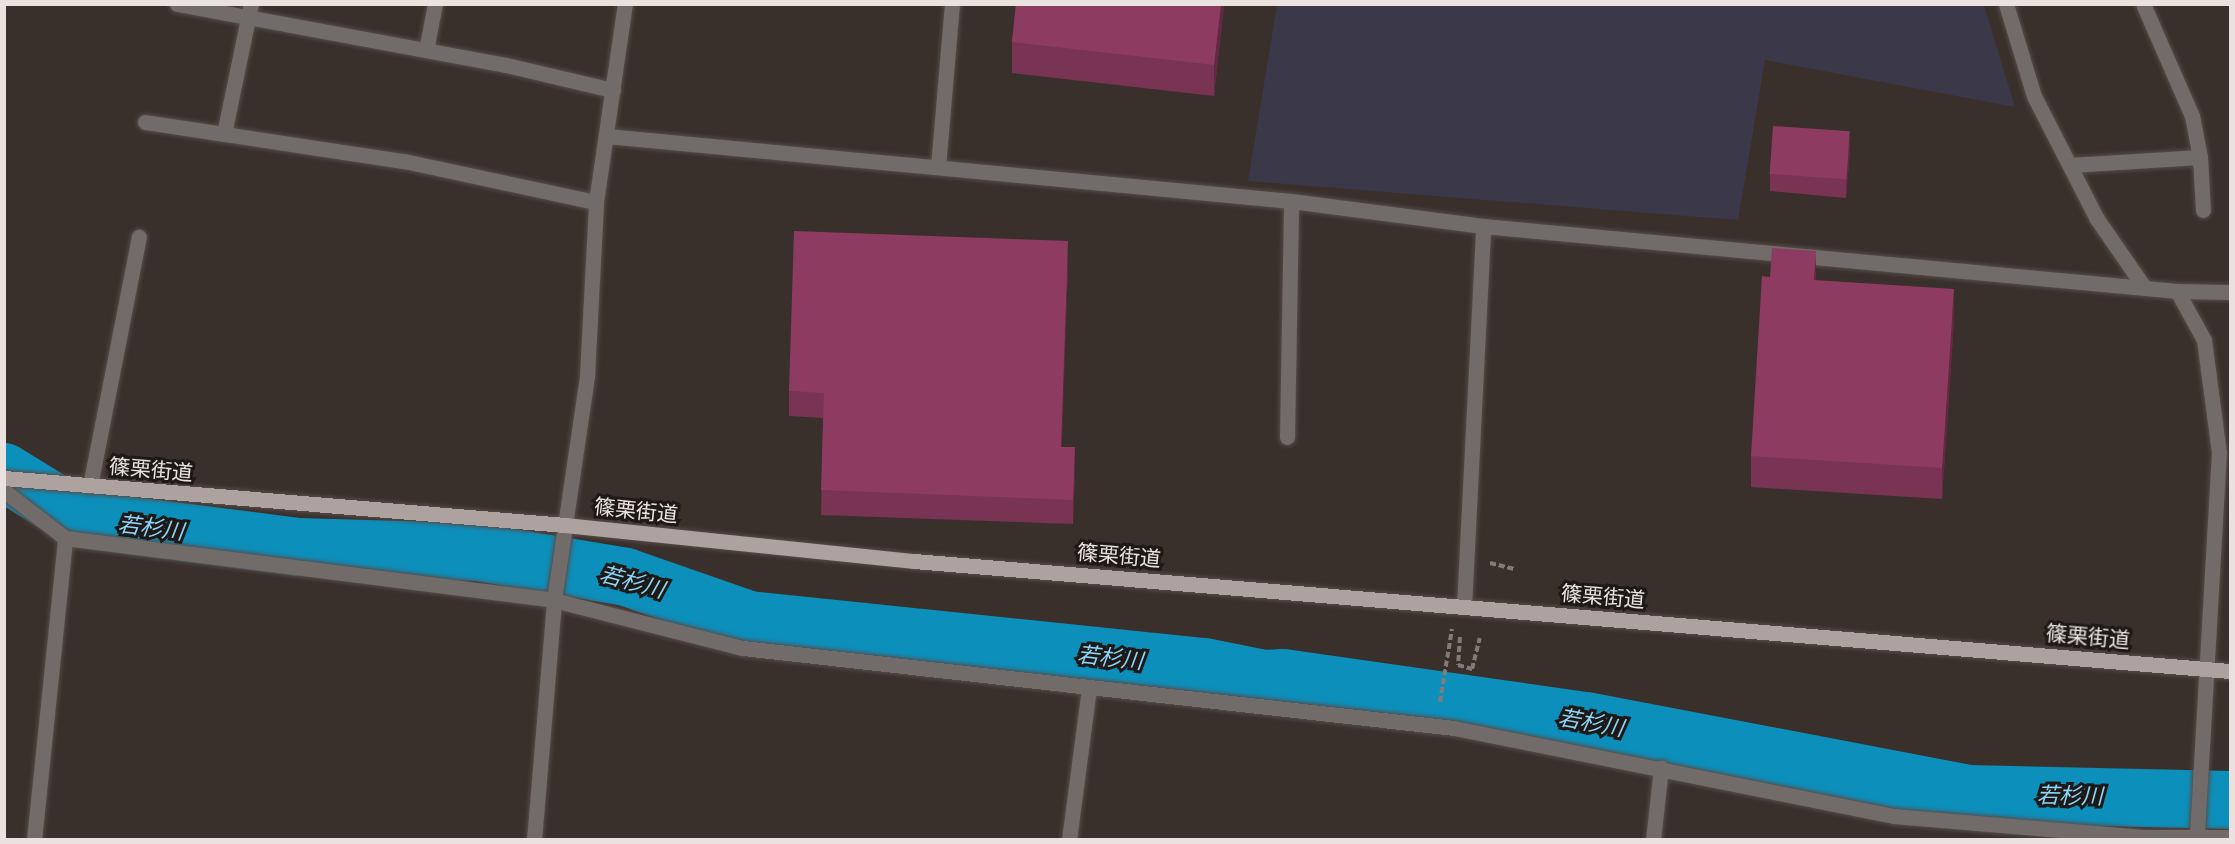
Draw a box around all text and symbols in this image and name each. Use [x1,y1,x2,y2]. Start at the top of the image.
street label: 篠栗街道 [108,454,194,486]
street label: 篠栗街道 [593,494,679,528]
water label: 若杉川 [117,511,185,545]
street label: 篠栗街道 [1076,540,1162,572]
water label: 若杉川 [597,561,667,603]
street label: 篠栗街道 [1560,581,1646,613]
street label: 篠栗街道 [2045,621,2131,653]
water label: 若杉川 [1076,641,1144,675]
water label: 若杉川 [1556,704,1626,742]
water label: 若杉川 [2037,782,2103,810]

